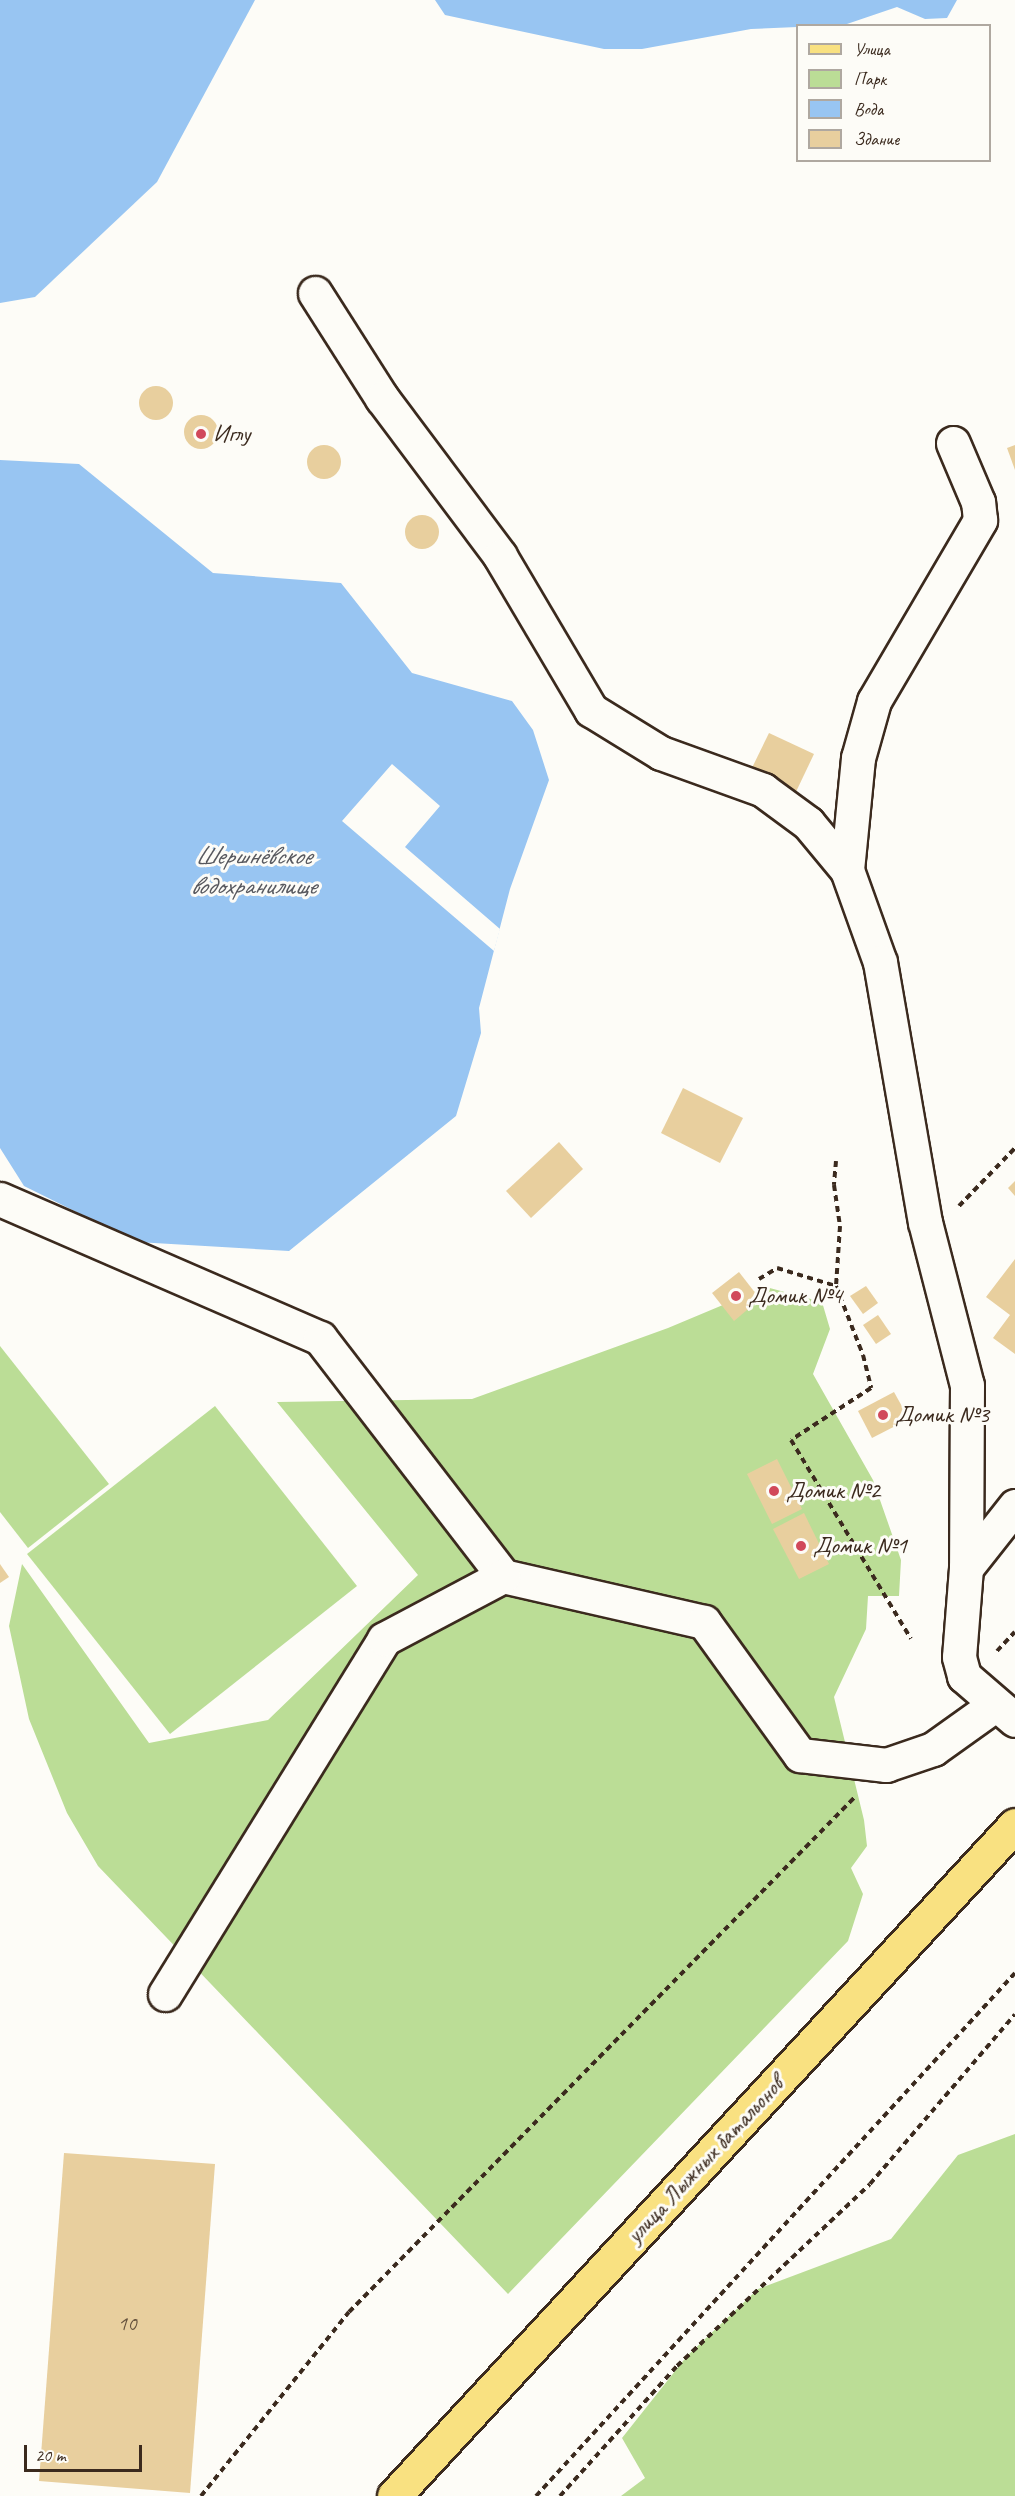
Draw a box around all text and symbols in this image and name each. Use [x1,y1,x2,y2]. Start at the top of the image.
legend [796,24,991,162]
text: Улица [854,38,890,60]
text: Парк [854,68,886,90]
text: Вода [854,98,883,120]
text: Здание [854,128,899,150]
place label: Иглу [213,420,250,448]
marker: Иглу [194,427,208,441]
water label: Шершнёвское водохранилище [190,840,316,902]
place label: Домик №4 [748,1282,842,1310]
marker: Домик №4 [729,1289,743,1303]
place label: Домик №3 [895,1401,989,1429]
marker: Домик №3 [876,1408,890,1422]
place label: Домик №2 [786,1477,880,1505]
marker: Домик №2 [767,1484,781,1498]
place label: Домик №1 [813,1532,907,1560]
marker: Домик №1 [794,1539,808,1553]
street label: улица Лыжных батальонов [619,2070,791,2250]
house number: 10 [118,2310,136,2336]
scale bar [27,2433,146,2471]
text: 20 m [35,2444,66,2466]

